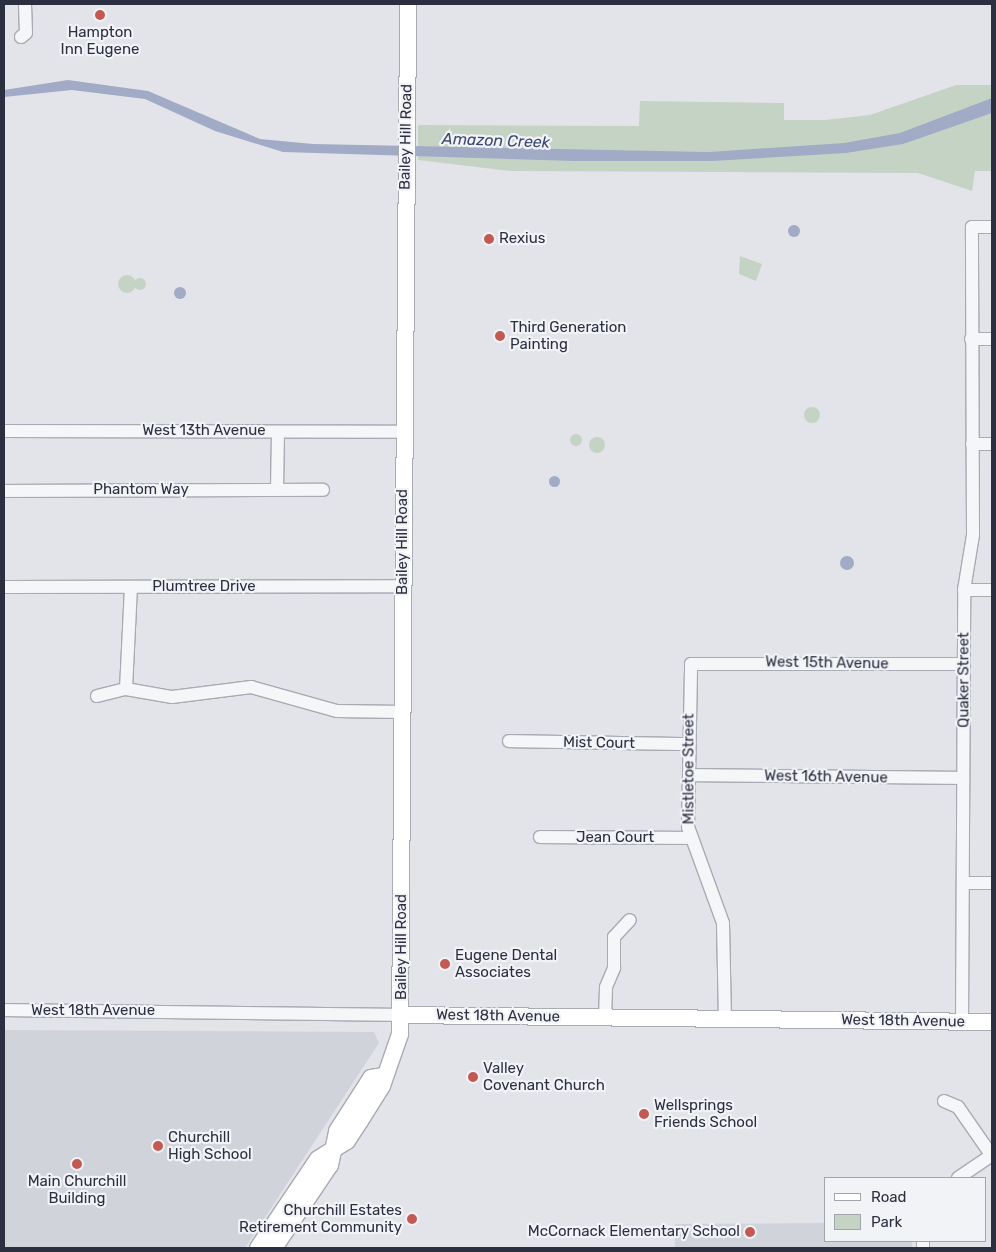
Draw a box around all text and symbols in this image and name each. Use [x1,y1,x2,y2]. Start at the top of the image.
marker: Hampton Inn Eugene [94,9,106,21]
place label: Hampton Inn Eugene [61,23,139,58]
street label: Bailey Hill Road [396,84,416,190]
water label: Amazon Creek [442,130,550,152]
place label: Rexius [499,230,545,248]
marker: Rexius [483,233,495,245]
place label: Third Generation Painting [510,318,626,353]
marker: Third Generation Painting [494,330,506,342]
street label: West 13th Avenue [142,422,266,440]
street label: Phantom Way [93,481,189,499]
street label: Bailey Hill Road [394,489,412,595]
street label: Plumtree Drive [152,578,256,596]
street label: Quaker Street [955,632,973,728]
street label: West 15th Avenue [765,653,889,673]
street label: Mistletoe Street [680,714,698,824]
street label: Mist Court [563,733,635,753]
street label: West 16th Avenue [764,767,888,787]
street label: Jean Court [576,829,654,847]
street label: Bailey Hill Road [393,894,411,1000]
place label: Eugene Dental Associates [455,946,557,981]
marker: Eugene Dental Associates [439,958,451,970]
street label: West 18th Avenue [31,1002,155,1020]
street label: West 18th Avenue [436,1006,560,1026]
street label: West 18th Avenue [841,1011,965,1031]
place label: Valley Covenant Church [483,1059,605,1094]
marker: Valley Covenant Church [467,1071,479,1083]
place label: Wellsprings Friends School [654,1096,757,1131]
marker: Wellsprings Friends School [638,1108,650,1120]
place label: Churchill High School [168,1128,252,1163]
marker: Churchill High School [152,1140,164,1152]
marker: Main Churchill Building [71,1158,83,1170]
place label: Main Churchill Building [28,1172,126,1207]
legend [824,1177,986,1242]
text: Road [871,1188,907,1206]
place label: Churchill Estates Retirement Community [239,1201,402,1236]
marker: Churchill Estates Retirement Community [406,1213,418,1225]
text: Park [871,1213,902,1231]
place label: McCornack Elementary School [527,1223,740,1241]
marker: McCornack Elementary School [744,1226,756,1238]

